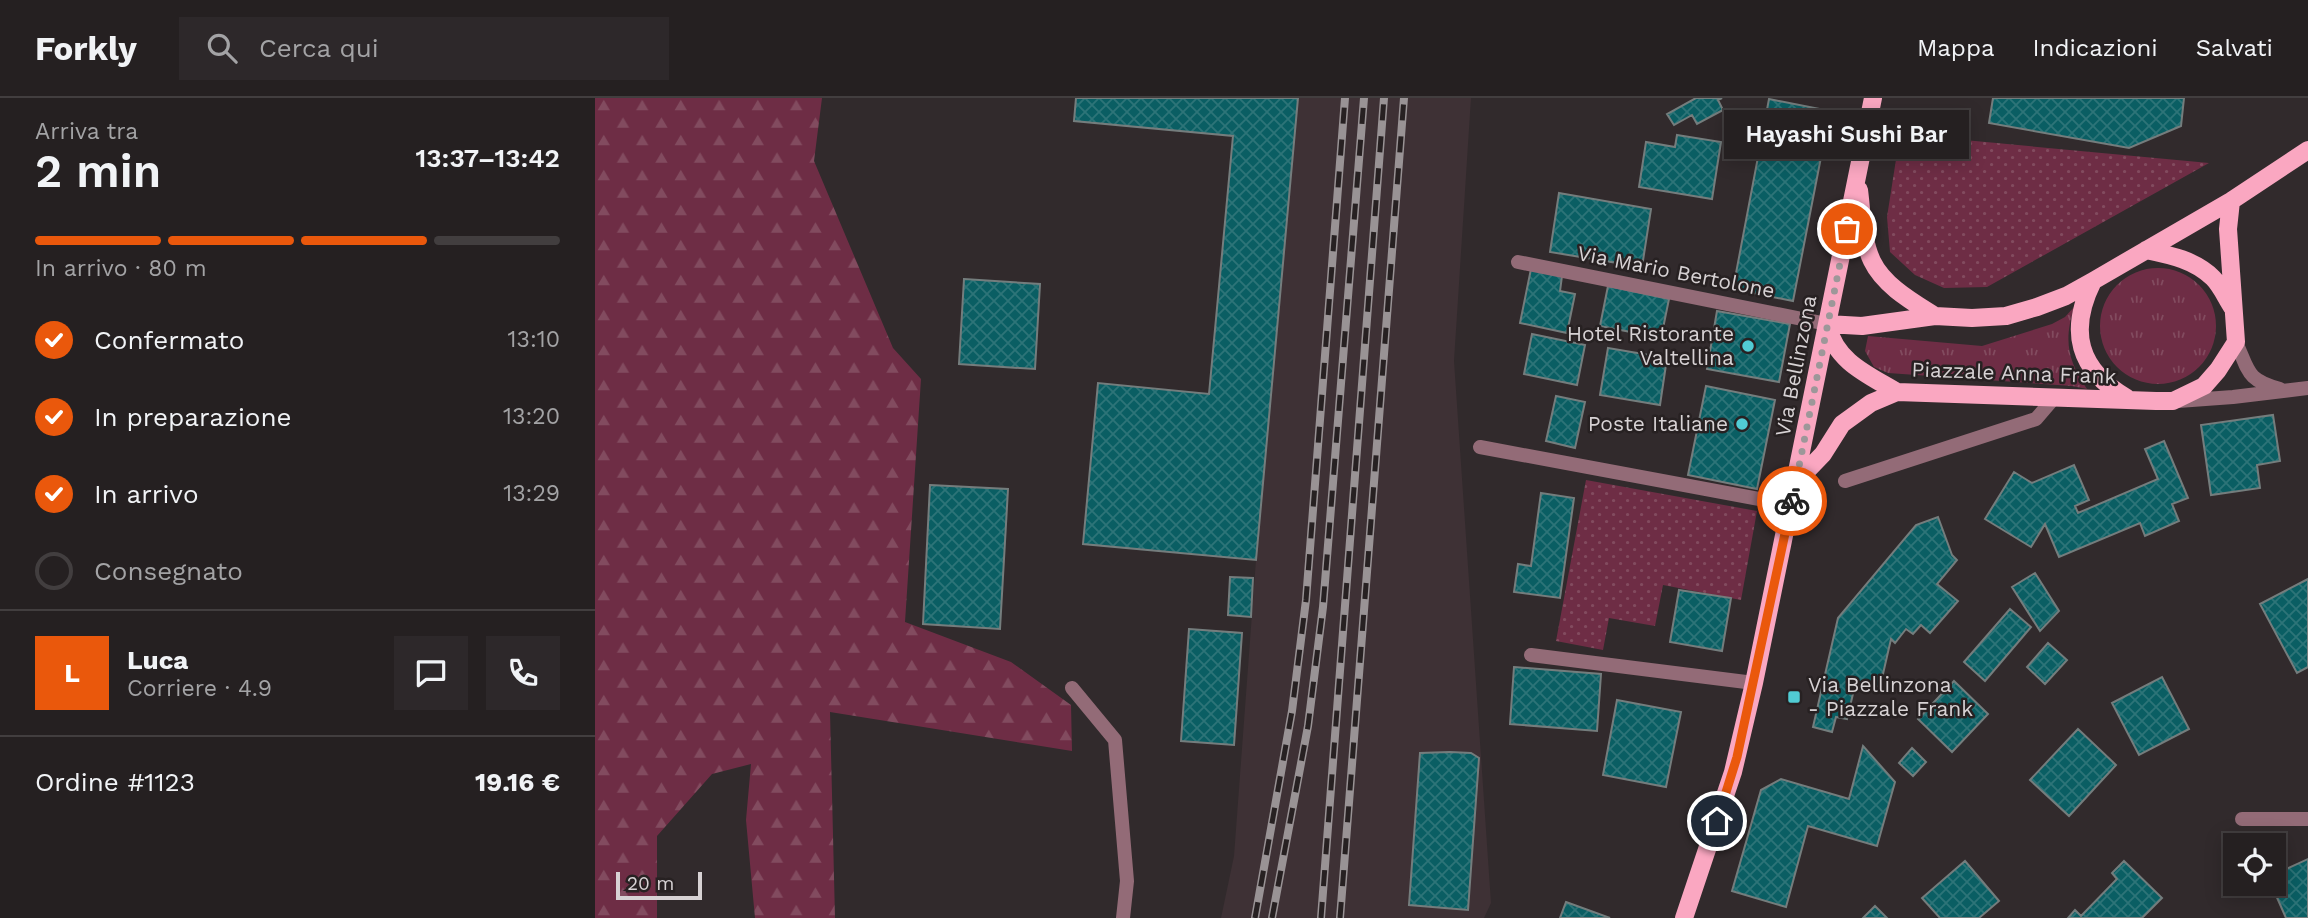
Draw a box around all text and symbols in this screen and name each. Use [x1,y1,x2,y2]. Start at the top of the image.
search box [179,17,669,80]
text: Forkly [35,29,137,68]
icon: search [203,29,241,67]
text: Cerca qui [259,33,379,63]
text: Mappa [1917,34,1995,62]
text: Indicazioni [2033,34,2158,62]
text: Salvati [2196,34,2273,62]
callout: Hayashi Sushi Bar [1725,110,1969,159]
text: Arriva tra [35,118,138,145]
text: Hayashi Sushi Bar [1745,121,1948,148]
text: 13:37–13:42 [415,143,560,173]
text: 2 min [35,144,161,198]
pin [1817,199,1877,259]
icon: bag [1828,210,1866,248]
street label: Via Mario Bertolone [1575,240,1777,303]
text: In arrivo · 80 m [35,255,207,282]
street label: Via Bellinzona [1770,293,1821,439]
icon: check [35,321,73,359]
place label: Hotel Ristorante Valtellina [1567,321,1734,370]
text: Confermato [94,325,244,355]
text: 13:10 [508,326,560,353]
marker: Hotel Ristorante Valtellina [1740,338,1756,354]
street label: Piazzale Anna Frank [1911,356,2117,389]
icon: check [35,398,73,436]
text: In preparazione [94,402,292,432]
text: 13:20 [503,403,560,430]
place label: Poste Italiane [1588,411,1728,436]
marker: Poste Italiane [1734,416,1750,432]
courier [1757,466,1827,536]
icon: check [35,475,73,513]
text: In arrivo [94,479,199,509]
text: 13:29 [503,480,560,507]
icon: bike [1773,482,1811,520]
text: Consegnato [94,556,243,586]
button: chat [394,636,468,710]
button: phone [486,636,560,710]
text: Luca [127,645,188,675]
text: L [64,658,80,688]
place label: Via Bellinzona - Piazzale Frank [1808,672,1973,721]
text: Corriere · 4.9 [127,675,272,702]
marker: Via Bellinzona - Piazzale Frank [1786,689,1802,705]
text: Ordine #1123 [35,767,195,797]
text: 19.16 € [475,767,560,797]
pin [1687,791,1747,851]
icon: home [1698,802,1736,840]
map controls [2223,833,2286,896]
button: locate [2223,833,2286,896]
scale bar [616,869,702,901]
text: 20 m [627,872,674,895]

